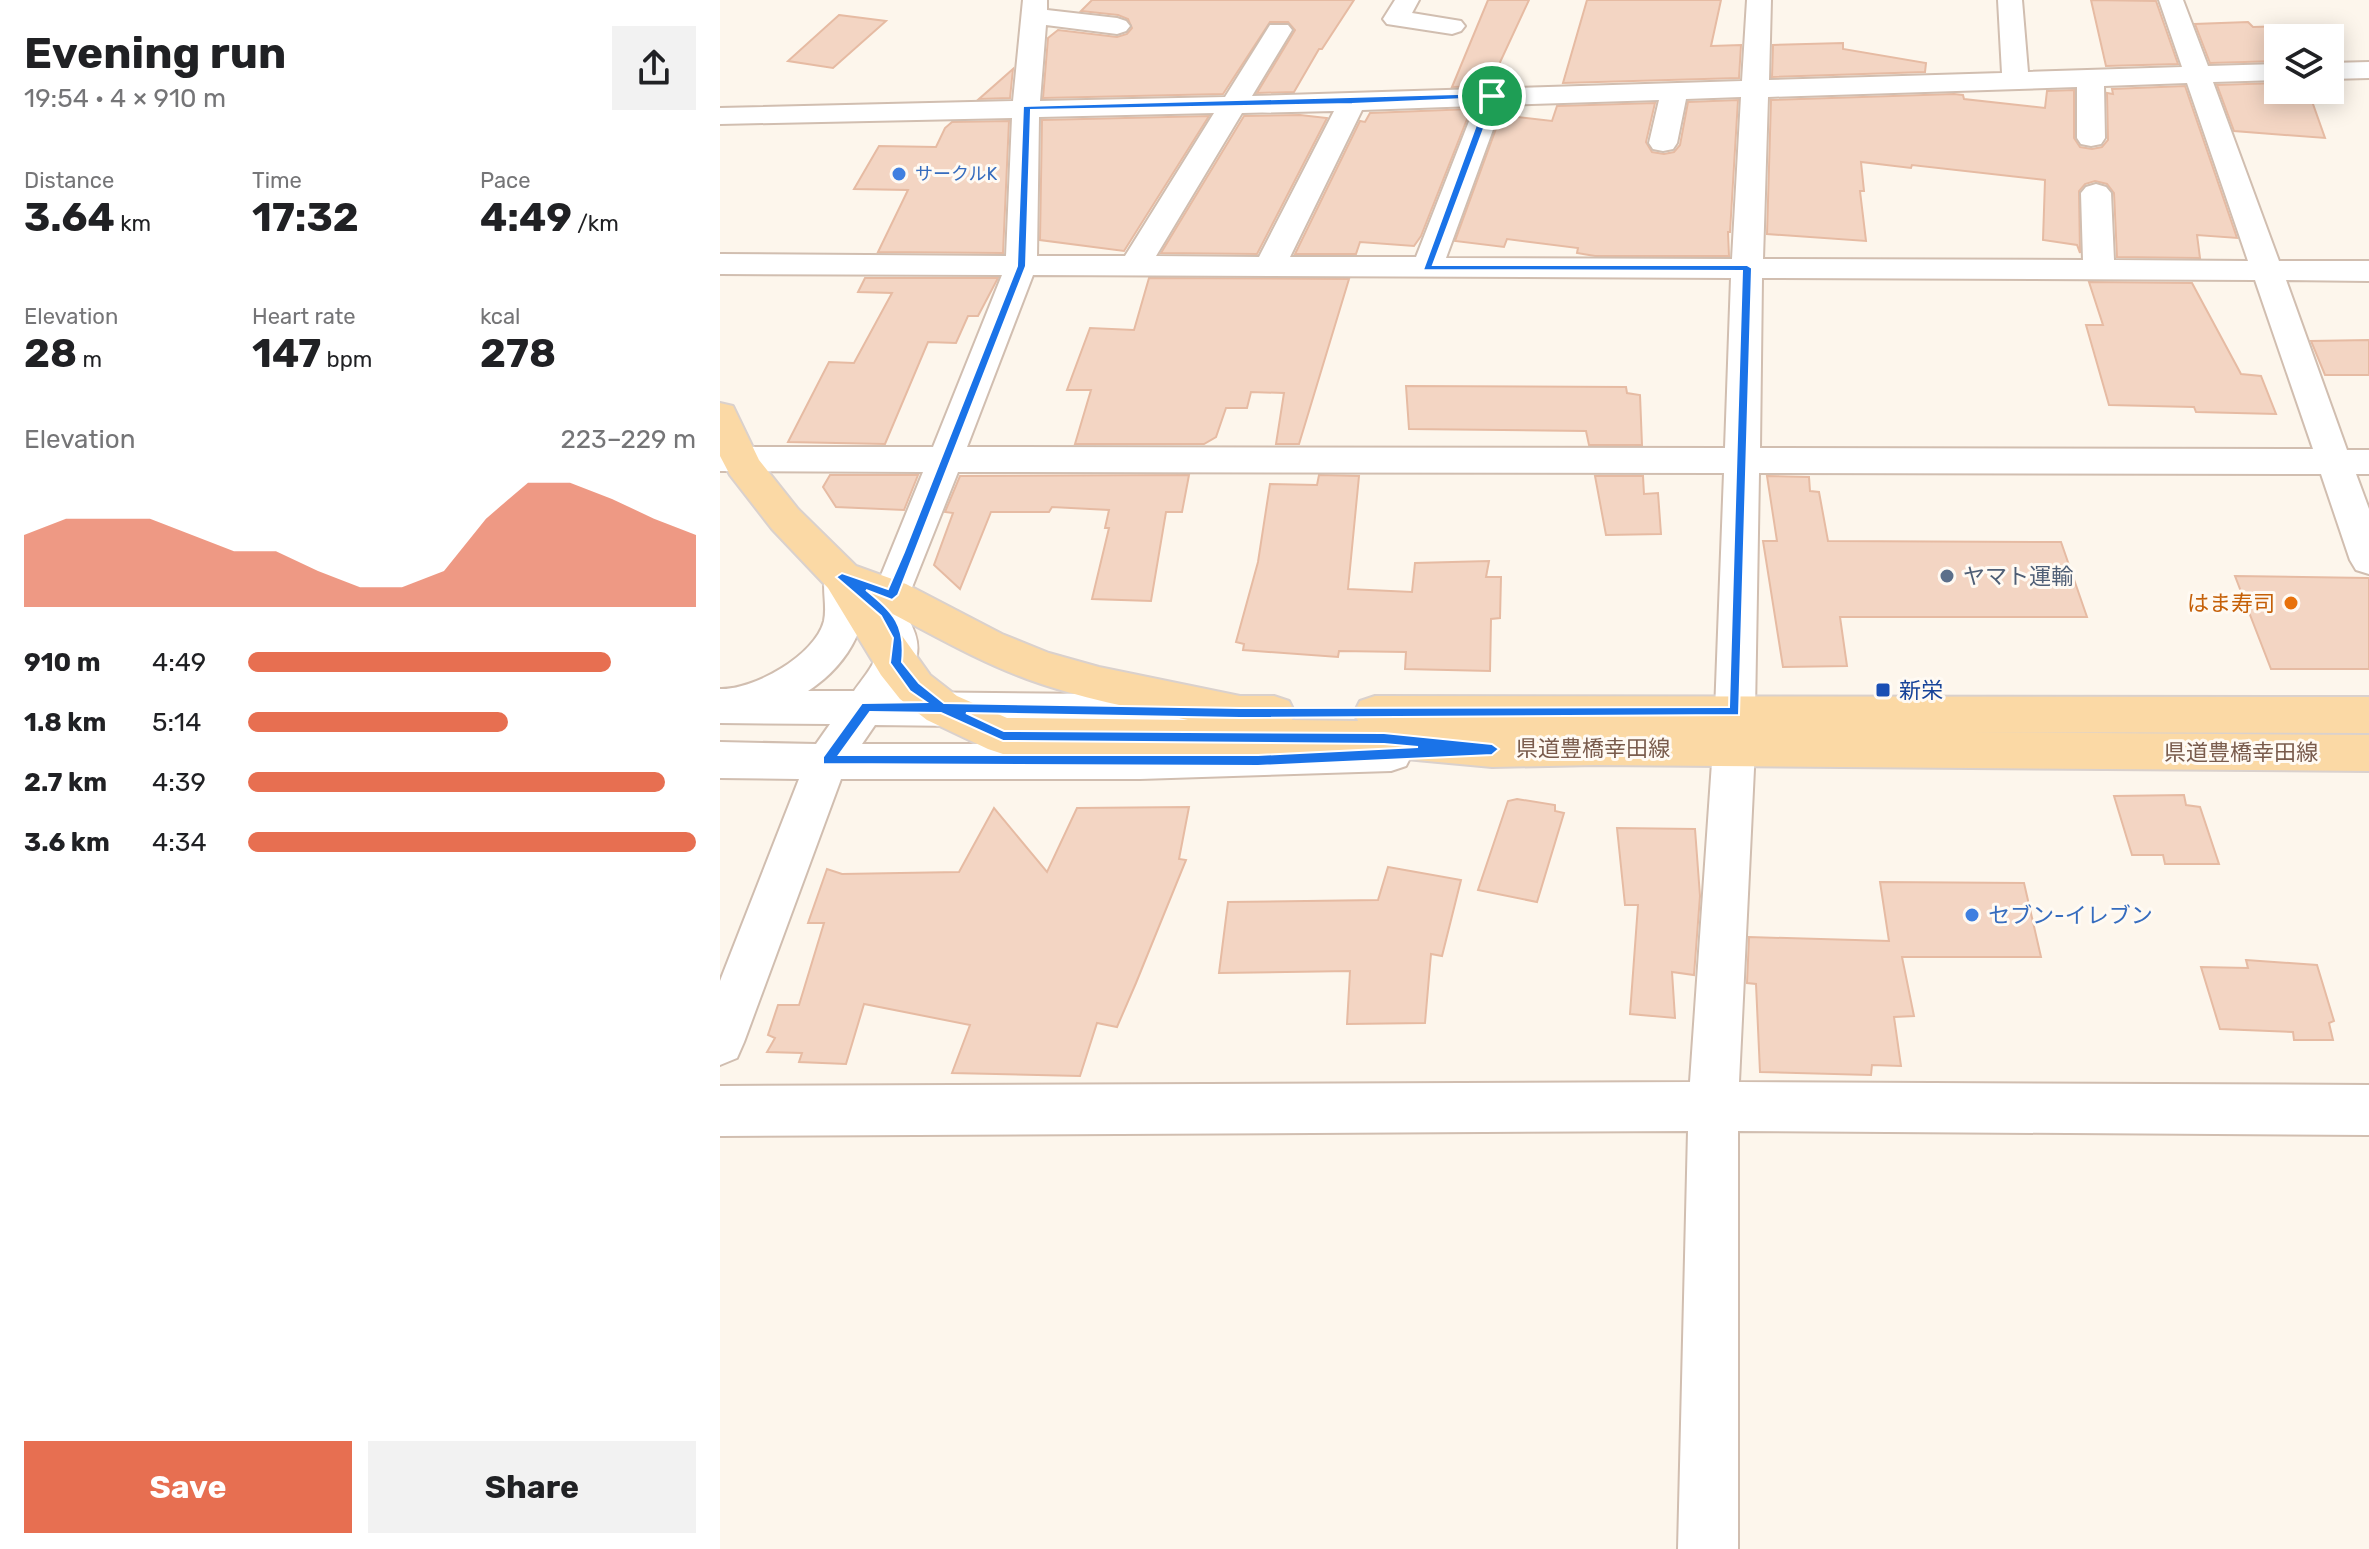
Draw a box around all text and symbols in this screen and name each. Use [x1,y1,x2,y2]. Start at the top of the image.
map controls [2264,24,2344,104]
button: layers [2264,24,2344,104]
button: share [612,26,696,110]
text: Evening run [24,27,286,79]
pin [1458,62,1526,130]
icon: arrive [1470,74,1514,118]
text: 19:54 · 4 × 910 m [24,83,226,114]
place label: サークルK [915,163,997,185]
marker: サークルK [890,165,908,183]
text: Distance [24,167,114,194]
text: Time [252,167,302,194]
text: Pace [480,167,531,194]
text: 3.64 [24,194,115,241]
text: 17:32 [252,194,359,241]
text: 4:49 [480,194,572,241]
text: km [115,210,151,237]
text: /km [572,210,619,237]
text: Elevation [24,303,118,330]
text: Heart rate [252,303,356,330]
text: kcal [480,303,520,330]
text: 28 [24,330,77,377]
text: 147 [252,330,321,377]
text: 278 [480,330,556,377]
text: m [77,346,102,373]
text: bpm [321,346,372,373]
text: Elevation [24,424,135,455]
text: 223–229 m [561,424,696,455]
place label: ヤマト運輸 [1963,563,2073,590]
marker: ヤマト運輸 [1938,567,1956,585]
place label: はま寿司 [2187,590,2275,617]
marker: はま寿司 [2282,594,2300,612]
text: 910 m [24,647,101,678]
text: 4:49 [152,647,206,678]
place label: 新栄 [1899,677,1943,704]
marker: 新栄 [1874,681,1892,699]
text: 1.8 km [24,707,106,738]
text: 5:14 [152,707,201,738]
street label: 県道豊橋幸田線 [1516,735,1670,762]
street label: 県道豊橋幸田線 [2164,739,2318,766]
text: 2.7 km [24,767,107,798]
text: 4:39 [152,767,206,798]
text: 3.6 km [24,827,110,858]
text: 4:34 [152,827,207,858]
place label: セブン-イレブン [1988,902,2153,929]
marker: セブン-イレブン [1963,906,1981,924]
button: Save [24,1441,352,1533]
button: Share [368,1441,696,1533]

